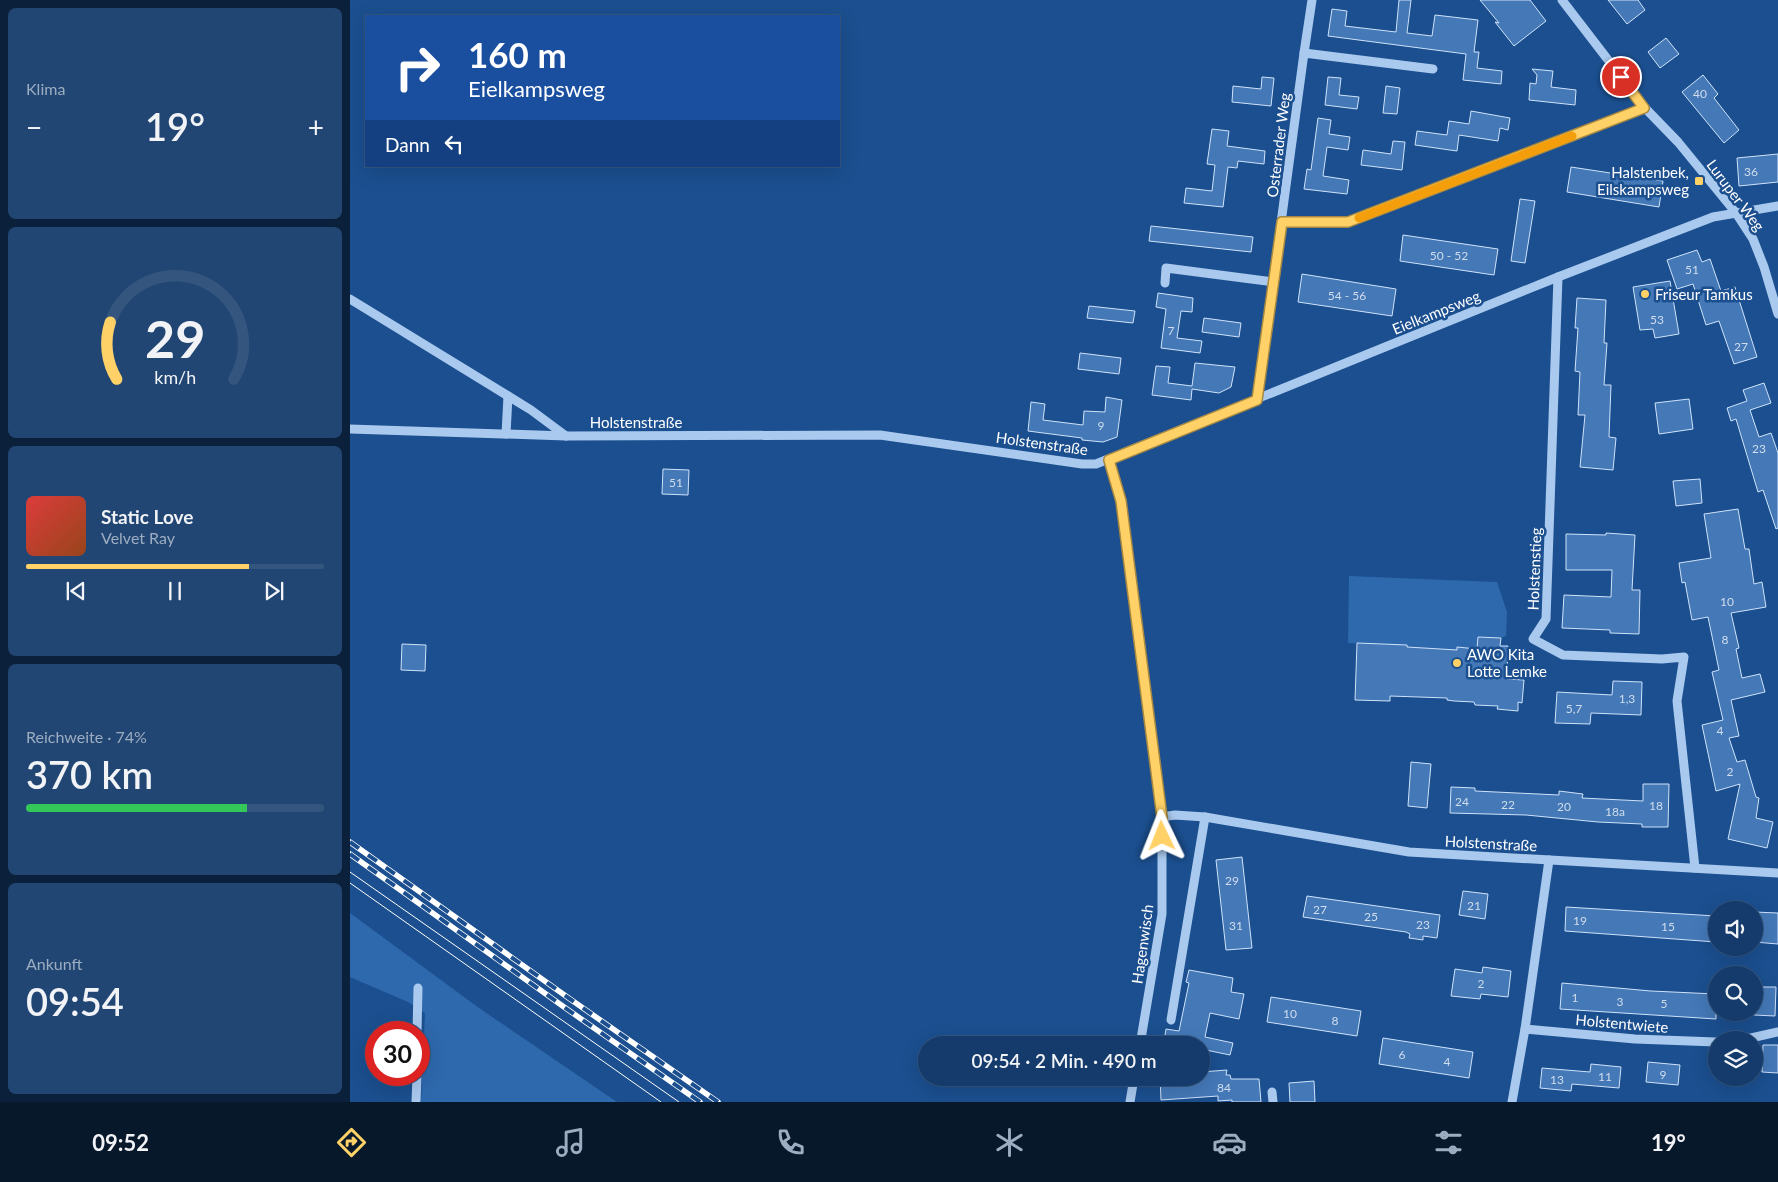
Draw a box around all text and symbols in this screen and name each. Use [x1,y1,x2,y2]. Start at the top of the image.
text: 160 m [468,33,567,75]
icon: right [385,35,450,100]
pin [1600,56,1642,98]
icon: arrive [1607,63,1635,91]
text: Eielkampsweg [468,75,605,102]
text: Klima [26,79,65,98]
house number: 40 [1693,86,1707,101]
street label: Osterrader Weg [1263,91,1293,198]
text: 19° [145,103,205,149]
text: − [26,110,42,144]
text: + [308,110,324,144]
icon: left [440,130,468,158]
text: Dann [385,133,430,156]
street label: Luruper Weg [1703,156,1769,235]
place label: Halstenbek, Eilskampsweg [1597,163,1689,198]
house number: 36 [1744,164,1758,179]
marker: Halstenbek, Eilskampsweg [1693,175,1705,187]
house number: 50 - 52 [1430,248,1468,263]
house number: 51 [1685,262,1699,277]
place label: Friseur Tamkus [1655,285,1753,303]
street label: Eielkampsweg [1389,286,1483,338]
house number: 54 - 56 [1328,288,1366,303]
marker: Friseur Tamkus [1639,288,1651,300]
text: 29 [145,307,205,369]
house number: 53 [1650,312,1664,327]
house number: 7 [1168,323,1175,338]
house number: 27 [1734,339,1748,354]
text: km/h [154,366,196,388]
street label: Holstenstraße [590,413,682,431]
house number: 9 [1098,418,1105,433]
street label: Holstenstraße [995,428,1089,458]
house number: 23 [1752,441,1766,456]
house number: 51 [669,475,683,490]
text: Static Love [101,505,193,528]
street label: Holstenstieg [1524,527,1544,611]
text: Velvet Ray [101,528,175,547]
icon: previous [62,577,90,605]
icon: pause [161,577,189,605]
icon: next [260,577,288,605]
house number: 10 [1720,594,1734,609]
house number: 8 [1722,632,1729,647]
place label: AWO Kita Lotte Lemke [1467,645,1547,680]
marker: AWO Kita Lotte Lemke [1451,657,1463,669]
house number: 1,3 [1619,691,1635,706]
house number: 5,7 [1566,701,1582,716]
house number: 4 [1717,723,1724,738]
text: Reichweite · 74% [26,727,147,746]
text: 370 km [26,751,153,797]
house number: 2 [1727,764,1734,779]
house number: 24 [1455,794,1469,809]
house number: 22 [1501,797,1515,812]
house number: 18 [1649,798,1663,813]
house number: 20 [1557,799,1571,814]
house number: 18a [1605,804,1625,819]
position arrow [1135,809,1187,861]
street label: Holstenstraße [1444,832,1538,854]
house number: 29 [1225,873,1239,888]
house number: 21 [1467,898,1481,913]
map controls [1708,901,1763,1086]
button: sound [1708,901,1763,956]
house number: 27 [1313,902,1327,917]
street label: Hagenwisch [1128,903,1156,985]
house number: 25 [1364,909,1378,924]
house number: 19 [1573,913,1587,928]
house number: 23 [1416,917,1430,932]
house number: 31 [1229,918,1243,933]
house number: 15 [1661,919,1675,934]
text: Ankunft [26,954,83,973]
button: search [1708,966,1763,1021]
house number: 2 [1478,976,1485,991]
text: 09:54 [26,978,124,1024]
house number: 1 [1572,990,1579,1005]
house number: 3 [1617,994,1624,1009]
house number: 5 [1661,996,1668,1011]
house number: 10 [1283,1006,1297,1021]
street label: Holstentwiete [1575,1010,1669,1036]
house number: 8 [1332,1013,1339,1028]
speed limit sign: 30 [365,1021,430,1086]
button: layers [1708,1031,1763,1086]
house number: 6 [1399,1047,1406,1062]
text: 09:54 · 2 Min. · 490 m [972,1049,1156,1072]
house number: 4 [1444,1054,1451,1069]
house number: 9 [1660,1067,1667,1082]
house number: 11 [1598,1069,1612,1084]
house number: 13 [1550,1072,1564,1087]
house number: 84 [1217,1080,1231,1095]
icon: directions [334,1125,369,1160]
icon: music [553,1125,588,1160]
icon: phone [773,1125,808,1160]
icon: climate [992,1125,1027,1160]
icon: car [1212,1125,1247,1160]
icon: filters [1431,1125,1466,1160]
text: 09:52 [92,1129,149,1156]
text: 19° [1651,1129,1686,1156]

